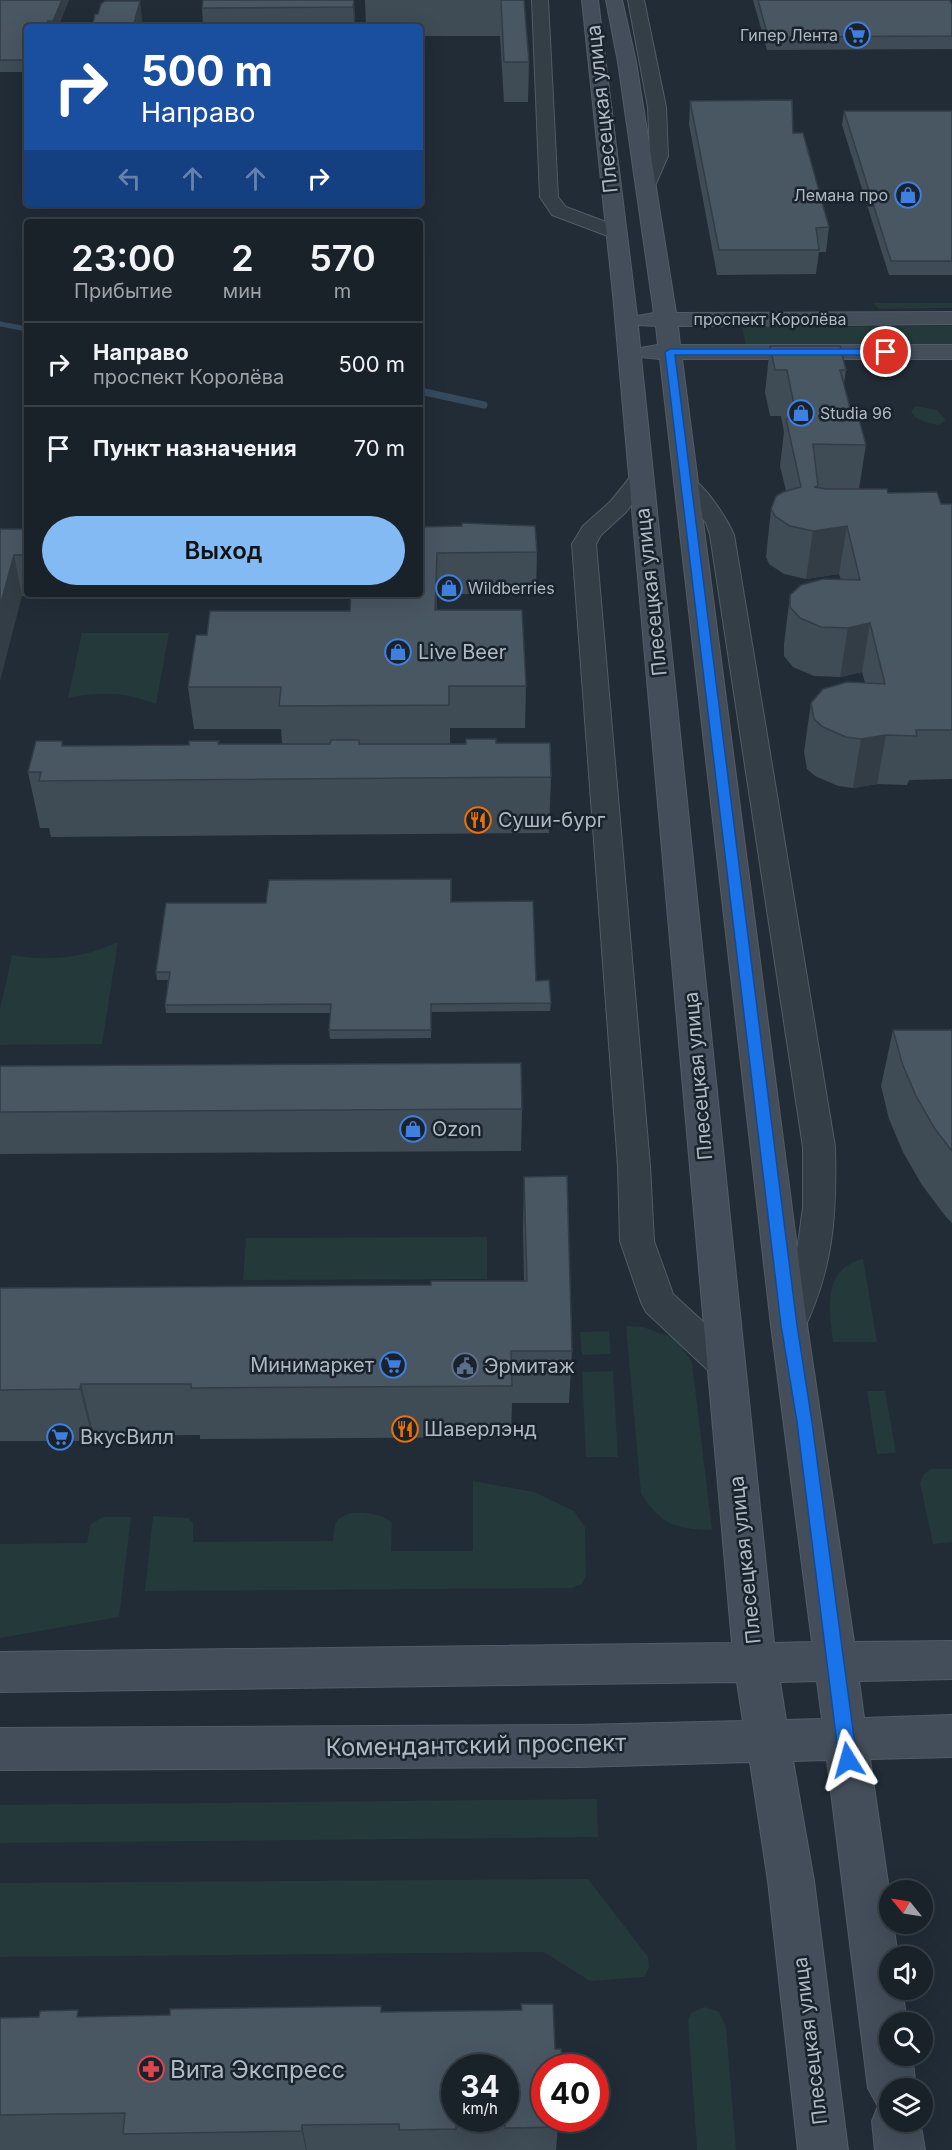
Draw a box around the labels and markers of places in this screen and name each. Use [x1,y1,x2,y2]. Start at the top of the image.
supermarket icon: Гипер Лента [842,20,872,50]
place label: Гипер Лента [740,25,838,45]
shop icon: Лемана про [893,180,923,210]
place label: Лемана про [794,185,888,205]
pin [860,326,911,377]
shop icon: Studia 96 [786,398,816,428]
place label: Studia 96 [820,403,892,423]
shop icon: Wildberries [434,573,464,603]
place label: Wildberries [468,578,555,598]
shop icon: Live Beer [383,637,413,667]
place label: Live Beer [418,640,507,664]
restaurant icon: Суши-бург [463,805,493,835]
place label: Суши-бург [498,808,606,832]
shop icon: Ozon [398,1114,428,1144]
place label: Ozon [432,1117,482,1141]
supermarket icon: Минимаркет [378,1350,408,1380]
public building icon: Эрмитаж [450,1351,480,1381]
place label: Минимаркет [250,1353,375,1377]
place label: Эрмитаж [484,1354,575,1378]
restaurant icon: Шаверлэнд [390,1414,420,1444]
place label: Шаверлэнд [424,1417,537,1441]
supermarket icon: ВкусВилл [45,1422,75,1452]
place label: ВкусВилл [80,1425,174,1449]
pharmacy icon: Вита Экспресс [136,2054,166,2084]
place label: Вита Экспресс [170,2055,345,2084]

